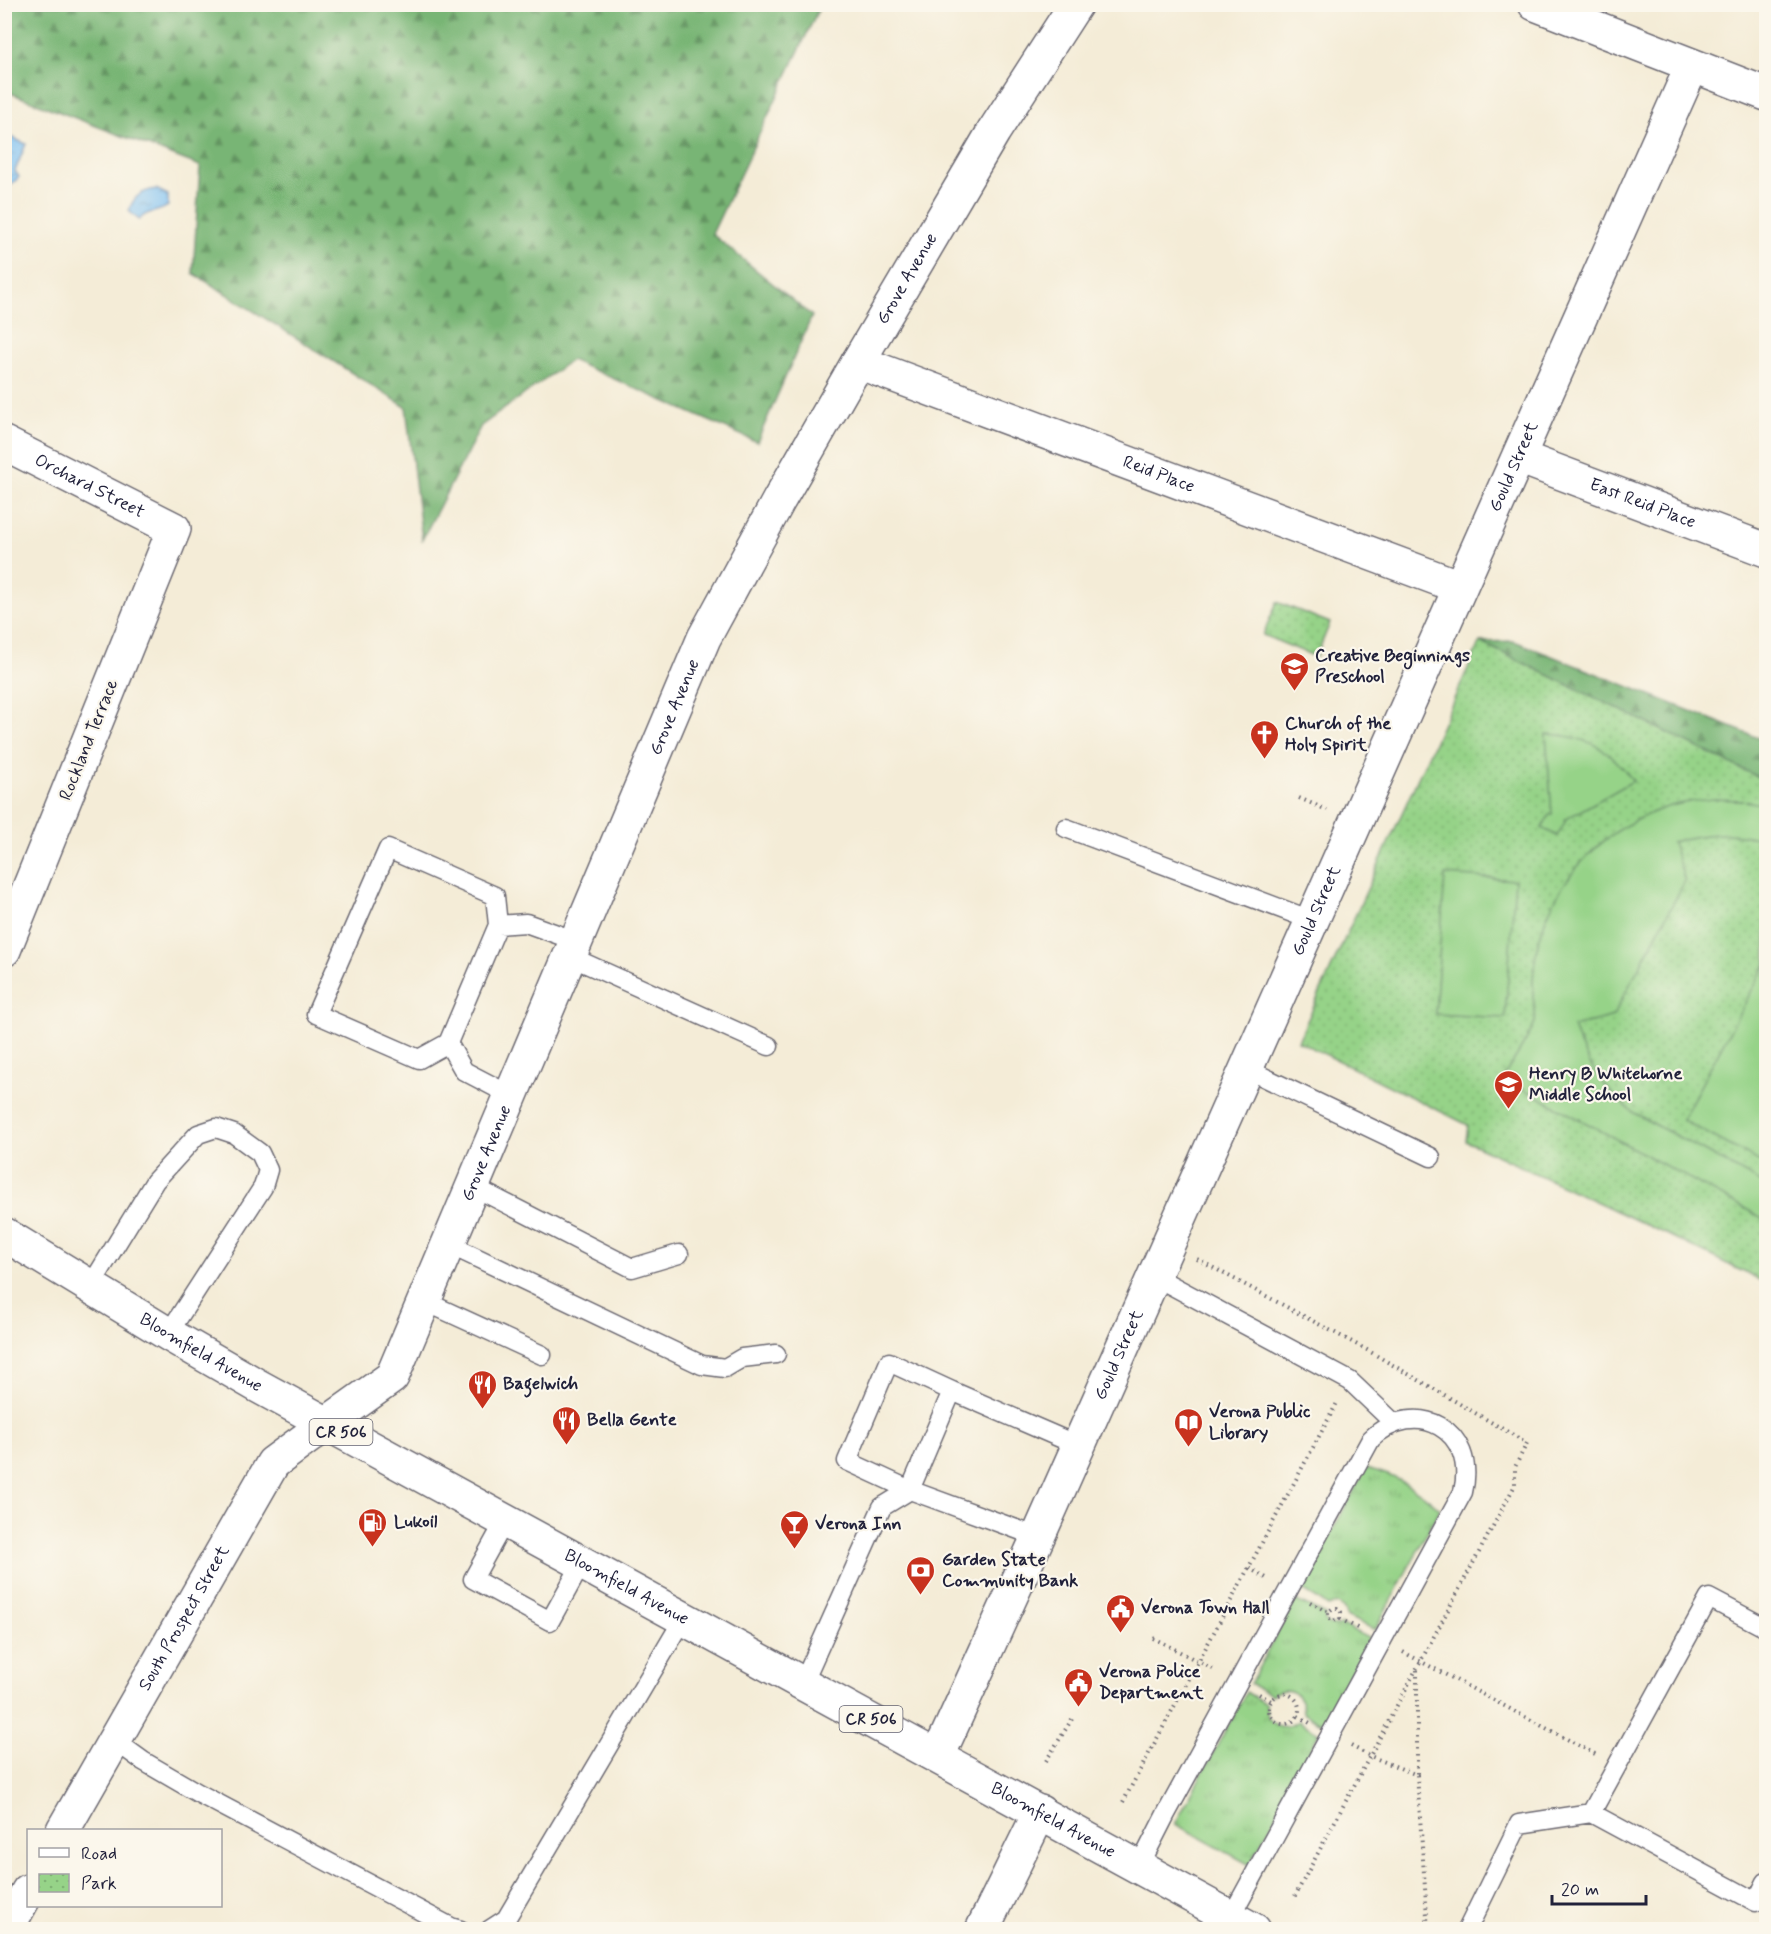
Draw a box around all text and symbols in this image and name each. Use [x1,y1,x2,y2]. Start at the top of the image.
street label: Grove Avenue [871,229,943,329]
street label: Gould Street [1483,418,1544,516]
street label: Orchard Street [30,448,149,524]
street label: Reid Place [1119,450,1198,499]
street label: East Reid Place [1586,473,1699,534]
place label: Creative Beginnings Preschool [1315,644,1470,689]
school or university icon: Creative Beginnings Preschool [1278,650,1310,692]
street label: Grove Avenue [644,656,706,759]
street label: Rockland Terrace [54,676,124,804]
place label: Church of the Holy Spirit [1285,712,1391,757]
church icon: Church of the Holy Spirit [1248,718,1280,760]
street label: Gould Street [1286,862,1347,960]
place label: Henry B Whitehorne Middle School [1529,1062,1682,1107]
school or university icon: Henry B Whitehorne Middle School [1492,1068,1524,1110]
street label: Grove Avenue [456,1101,517,1205]
street label: Gould Street [1088,1306,1150,1404]
street label: Bloomfield Avenue [135,1307,267,1398]
restaurant icon: Bagelwich [466,1368,498,1410]
place label: Bagelwich [503,1372,578,1398]
place label: Verona Public Library [1209,1400,1311,1445]
restaurant icon: Bella Gente [550,1404,582,1446]
library icon: Verona Public Library [1172,1406,1204,1448]
place label: Bella Gente [587,1408,677,1432]
road number: CR 506 [310,1419,372,1445]
fuel station icon: Lukoil [357,1506,389,1548]
bar icon: Verona Inn [778,1508,810,1550]
place label: Lukoil [394,1510,438,1534]
place label: Verona Inn [815,1512,902,1536]
street label: South Prospect Street [133,1541,235,1695]
street label: Bloomfield Avenue [560,1544,693,1631]
place label: Garden State Community Bank [942,1548,1078,1593]
bank icon: Garden State Community Bank [905,1554,937,1596]
public building icon: Verona Town Hall [1104,1592,1136,1634]
place label: Verona Town Hall [1141,1596,1270,1620]
place label: Verona Police Department [1099,1660,1204,1705]
public building icon: Verona Police Department [1062,1666,1094,1708]
road number: CR 506 [840,1706,902,1732]
street label: Bloomfield Avenue [986,1776,1120,1864]
legend [27,1829,222,1907]
text: Road [81,1842,117,1866]
scale bar [1552,1868,1646,1906]
text: Park [81,1872,117,1896]
text: 20 m [1561,1878,1599,1902]

